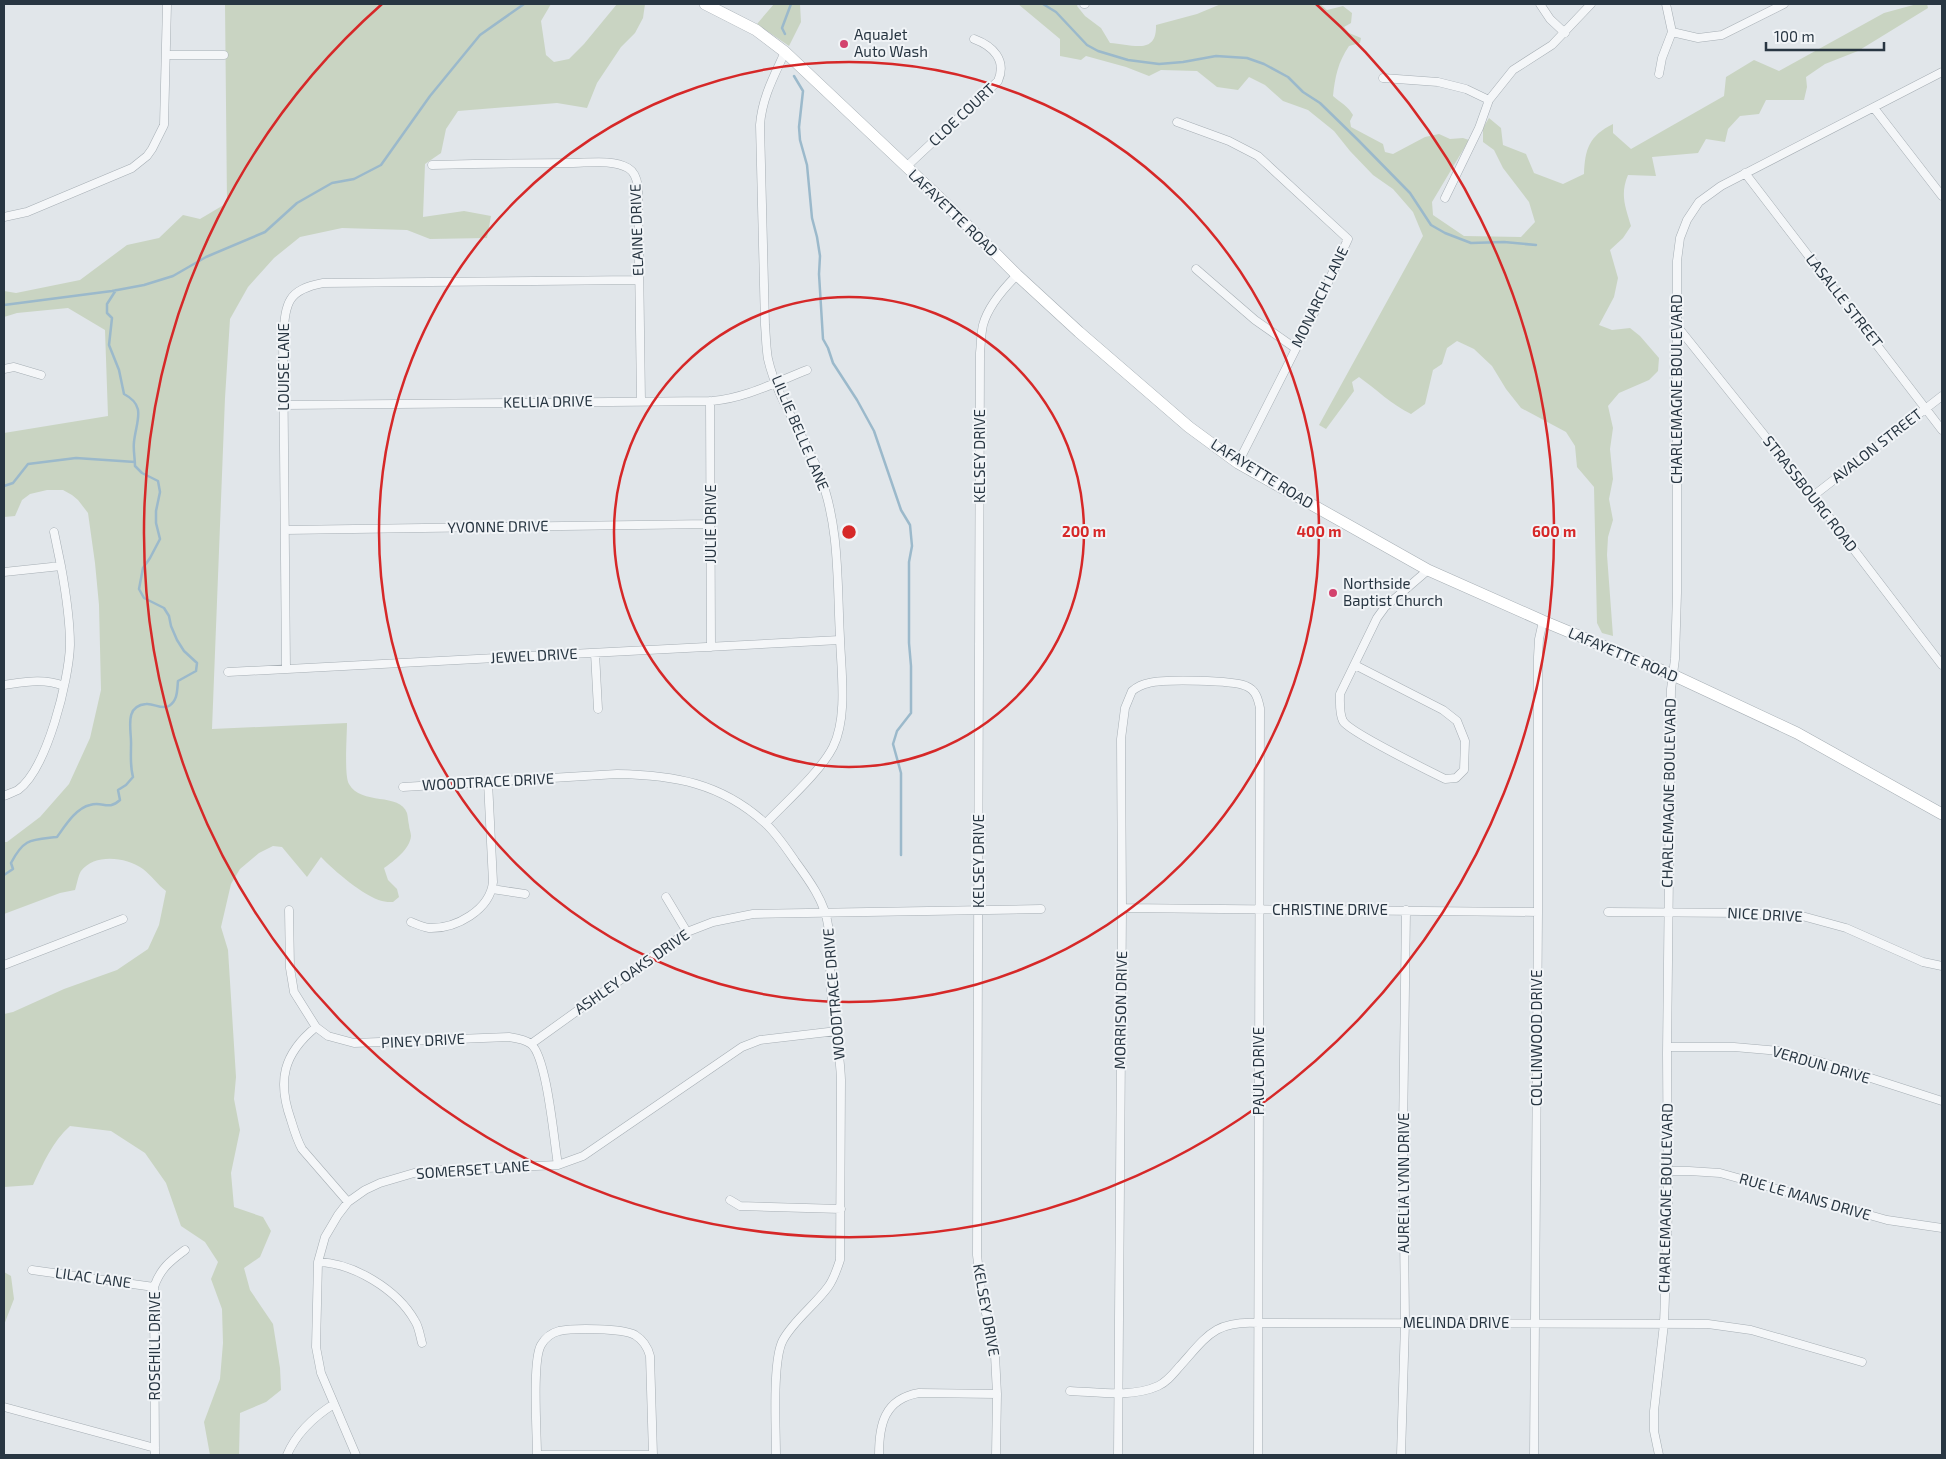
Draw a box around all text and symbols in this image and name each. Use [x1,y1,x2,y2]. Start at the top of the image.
scale bar [1766,20,1884,52]
place label: AquaJet Auto Wash [854,25,928,60]
text: 100 m [1774,27,1815,45]
marker: AquaJet Auto Wash [838,38,850,50]
street label: CLOE COURT [924,79,998,150]
street label: LAFAYETTE ROAD [905,165,1002,260]
street label: ELAINE DRIVE [625,184,647,277]
street label: MONARCH LANE [1287,243,1351,350]
street label: LASALLE STREET [1803,250,1887,351]
street label: CHARLEMAGNE BOULEVARD [1667,294,1685,484]
street label: LOUISE LANE [274,323,292,411]
street label: LILLIE BELLE LANE [768,372,833,493]
street label: KELLIA DRIVE [503,391,593,411]
street label: AVALON STREET [1827,404,1926,486]
street label: KELSEY DRIVE [970,409,988,503]
street label: STRASSBOURG ROAD [1760,432,1862,555]
street label: LAFAYETTE ROAD [1208,434,1317,512]
street label: JULIE DRIVE [701,484,719,564]
street label: YVONNE DRIVE [447,516,549,536]
text: 200 m [1062,522,1106,540]
text: 400 m [1297,522,1341,540]
text: 600 m [1532,522,1576,540]
centre of rings [840,523,858,541]
place label: Northside Baptist Church [1343,574,1443,609]
marker: Northside Baptist Church [1327,587,1339,599]
street label: LAFAYETTE ROAD [1566,623,1681,685]
street label: JEWEL DRIVE [490,644,578,666]
street label: CHARLEMAGNE BOULEVARD [1657,698,1679,888]
street label: WOODTRACE DRIVE [421,769,554,793]
street label: KELSEY DRIVE [969,814,987,908]
street label: CHRISTINE DRIVE [1272,900,1388,918]
street label: NICE DRIVE [1727,903,1803,925]
street label: ASHLEY OAKS DRIVE [571,925,692,1018]
street label: WOODTRACE DRIVE [818,927,848,1061]
street label: MORRISON DRIVE [1110,950,1130,1069]
street label: COLLINWOOD DRIVE [1527,970,1545,1106]
street label: PAULA DRIVE [1249,1027,1267,1115]
street label: PINEY DRIVE [381,1029,465,1051]
street label: VERDUN DRIVE [1770,1041,1872,1087]
street label: CHARLEMAGNE BOULEVARD [1654,1103,1676,1293]
street label: AURELIA LYNN DRIVE [1394,1113,1412,1253]
street label: SOMERSET LANE [416,1156,530,1182]
street label: RUE LE MANS DRIVE [1737,1169,1873,1223]
street label: KELSEY DRIVE [970,1262,1004,1358]
street label: LILAC LANE [54,1263,132,1291]
street label: ROSEHILL DRIVE [145,1291,163,1401]
street label: MELINDA DRIVE [1403,1313,1509,1331]

